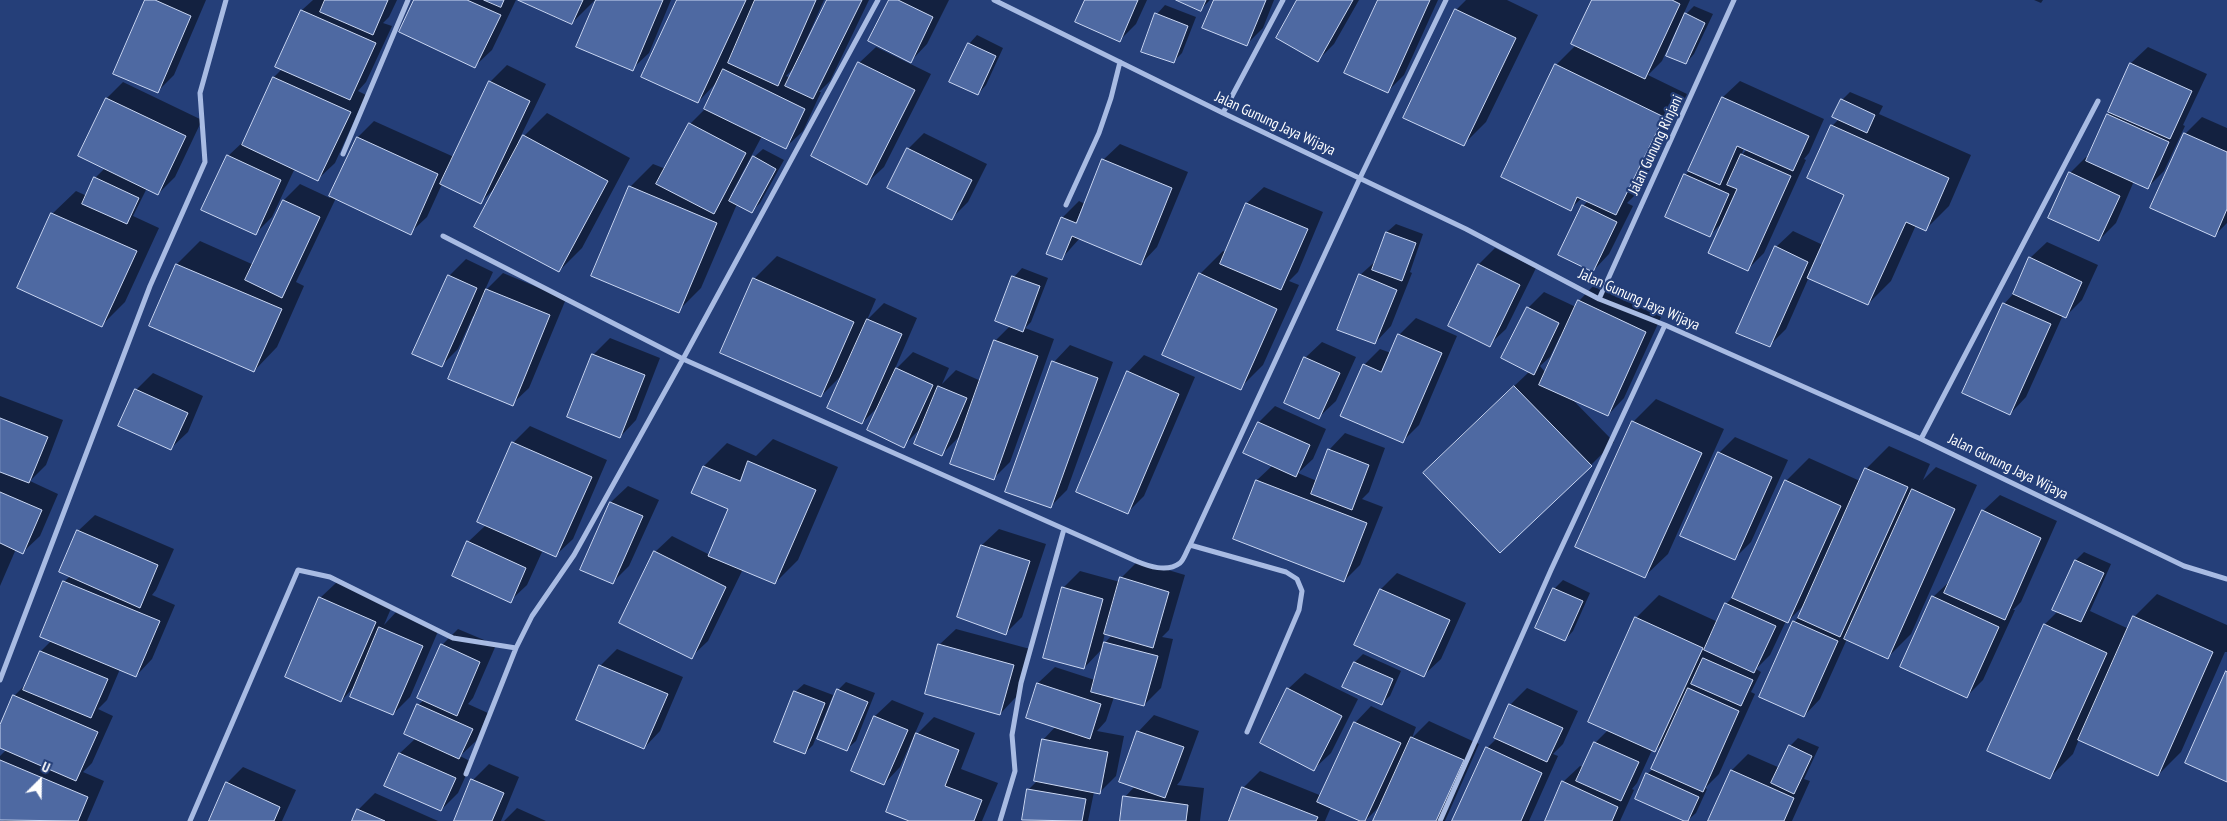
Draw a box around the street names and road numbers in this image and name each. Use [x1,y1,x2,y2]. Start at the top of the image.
street label: Jalan Gunung Jaya Wijaya [1212,88,1338,160]
street label: Jalan Gunung Rinjani [1625,92,1687,198]
street label: Jalan Gunung Jaya Wijaya [1576,265,1702,335]
street label: Jalan Gunung Jaya Wijaya [1945,430,2071,504]

